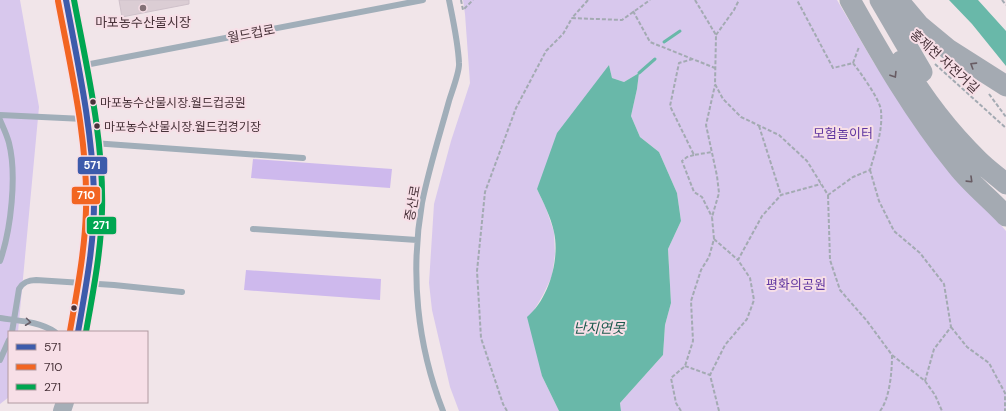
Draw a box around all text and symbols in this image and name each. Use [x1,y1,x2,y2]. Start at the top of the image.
marker: 마포농수산물시장 [138,3,148,13]
place label: 마포농수산물시장 [95,14,191,31]
street label: 월드컵로 [226,21,276,46]
street label: 홍제천 자전거길 [907,26,983,97]
one-way arrow [970,62,977,70]
one-way arrow [889,71,896,78]
place label: 마포농수산물시장.월드컵공원 [100,95,246,111]
marker: 마포농수산물시장.월드컵공원 [88,97,98,107]
place label: 마포농수산물시장.월드컵경기장 [104,119,261,135]
marker: 마포농수산물시장.월드컵경기장 [92,121,102,131]
park label: 모험놀이터 [813,125,873,142]
line badge: 571 [77,156,108,175]
text: 571 [84,158,100,172]
one-way arrow [965,175,973,183]
street label: 증산로 [401,184,424,222]
line badge: 710 [71,186,101,205]
text: 710 [77,188,95,202]
line badge: 271 [86,216,117,235]
text: 271 [93,218,109,232]
park label: 평화의공원 [766,276,826,293]
unlabelled marker [69,303,79,313]
one-way arrow [25,317,31,326]
water label: 난지연못 [573,319,626,337]
legend [8,331,148,403]
text: 571 [44,339,61,355]
text: 710 [44,359,62,375]
text: 271 [44,379,61,395]

